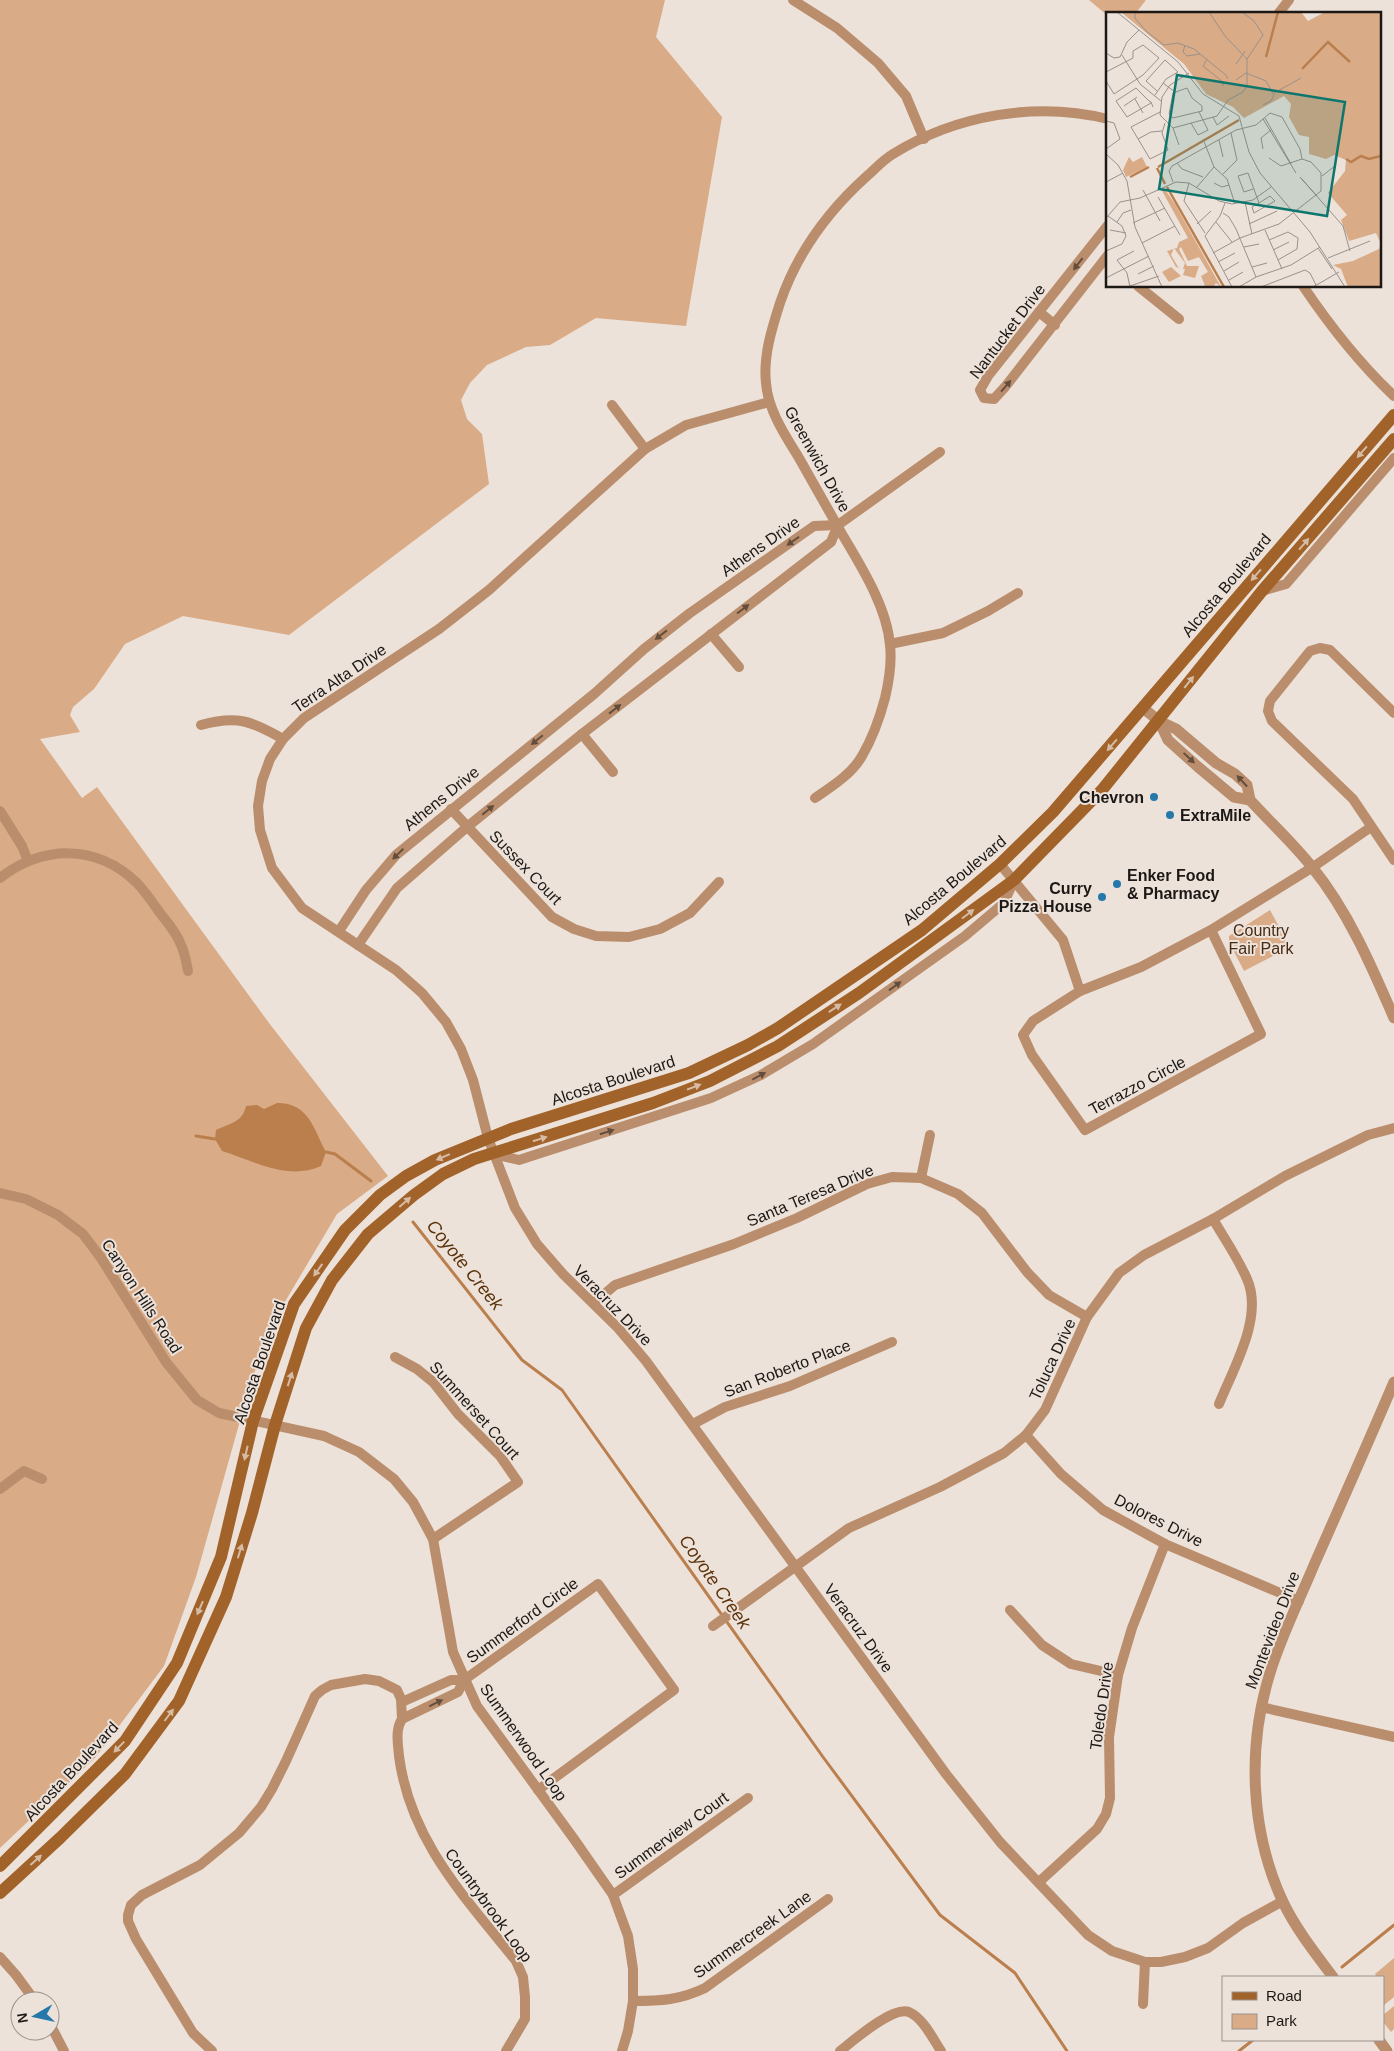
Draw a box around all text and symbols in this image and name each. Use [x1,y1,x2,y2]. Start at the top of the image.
inset map [1106,12,1382,288]
one-way arrow [1072,257,1083,270]
street label: Nantucket Drive [966,281,1048,382]
one-way arrow [1000,380,1012,392]
street label: Greenwich Drive [781,403,854,515]
one-way arrow [1356,445,1368,457]
street label: Athens Drive [718,513,803,580]
street label: Alcosta Boulevard [1178,530,1274,640]
one-way arrow [787,536,800,546]
one-way arrow [1298,538,1310,550]
one-way arrow [1251,569,1262,581]
one-way arrow [736,604,750,614]
one-way arrow [655,630,668,641]
street label: Terra Alta Drive [289,641,389,716]
one-way arrow [1184,676,1195,689]
one-way arrow [608,703,621,714]
one-way arrow [531,735,544,746]
one-way arrow [1106,738,1117,751]
one-way arrow [1182,753,1195,764]
street label: Athens Drive [400,763,482,834]
one-way arrow [1236,775,1248,787]
place label: Chevron [1079,789,1144,806]
marker: Chevron [1148,791,1160,803]
one-way arrow [481,804,494,815]
place label: ExtraMile [1180,807,1251,824]
marker: ExtraMile [1164,809,1176,821]
street label: Sussex Court [486,827,565,908]
street label: Alcosta Boulevard [899,832,1009,928]
one-way arrow [392,848,404,860]
place label: Enker Food & Pharmacy [1127,867,1220,902]
marker: Enker Food & Pharmacy [1111,878,1123,890]
place label: Curry Pizza House [999,880,1092,915]
marker: Curry Pizza House [1096,891,1108,903]
one-way arrow [961,909,975,919]
park label: Country Fair Park [1229,922,1294,957]
one-way arrow [888,981,901,992]
one-way arrow [829,1003,842,1013]
street label: Alcosta Boulevard [549,1052,677,1108]
street label: Terrazzo Circle [1086,1053,1188,1118]
one-way arrow [752,1072,767,1080]
one-way arrow [687,1083,701,1091]
one-way arrow [600,1128,615,1136]
one-way arrow [532,1135,547,1143]
one-way arrow [436,1154,450,1162]
street label: Santa Teresa Drive [744,1161,876,1230]
one-way arrow [398,1197,411,1208]
water label: Coyote Creek [423,1216,508,1315]
street label: Canyon Hills Road [98,1236,185,1356]
street label: Veracruz Drive [570,1262,655,1349]
one-way arrow [313,1263,322,1277]
street label: Alcosta Boulevard [230,1298,289,1426]
street label: Toluca Drive [1026,1316,1079,1403]
street label: San Roberto Place [721,1336,853,1400]
street label: Summerset Court [426,1358,523,1463]
one-way arrow [287,1371,294,1386]
one-way arrow [242,1445,250,1460]
street label: Dolores Drive [1112,1491,1206,1550]
water label: Coyote Creek [675,1531,755,1634]
one-way arrow [237,1543,244,1558]
street label: Montevideo Drive [1242,1569,1303,1691]
street label: Summerford Circle [463,1574,581,1666]
street label: Veracruz Drive [821,1581,896,1676]
one-way arrow [196,1601,204,1615]
street label: Toledo Drive [1087,1661,1116,1751]
street label: Summerwood Loop [477,1681,570,1804]
one-way arrow [429,1698,443,1706]
one-way arrow [164,1709,175,1722]
street label: Alcosta Boulevard [21,1718,122,1824]
one-way arrow [113,1741,125,1753]
street label: Summerview Court [611,1788,732,1882]
street label: Countrybrook Loop [442,1845,536,1965]
one-way arrow [30,1854,42,1866]
street label: Summercreek Lane [690,1887,814,1981]
legend [1222,1976,1384,2041]
text: Road [1266,1987,1302,2004]
north arrow [10,1991,60,2041]
text: N [13,2012,31,2024]
text: Park [1266,2012,1297,2029]

